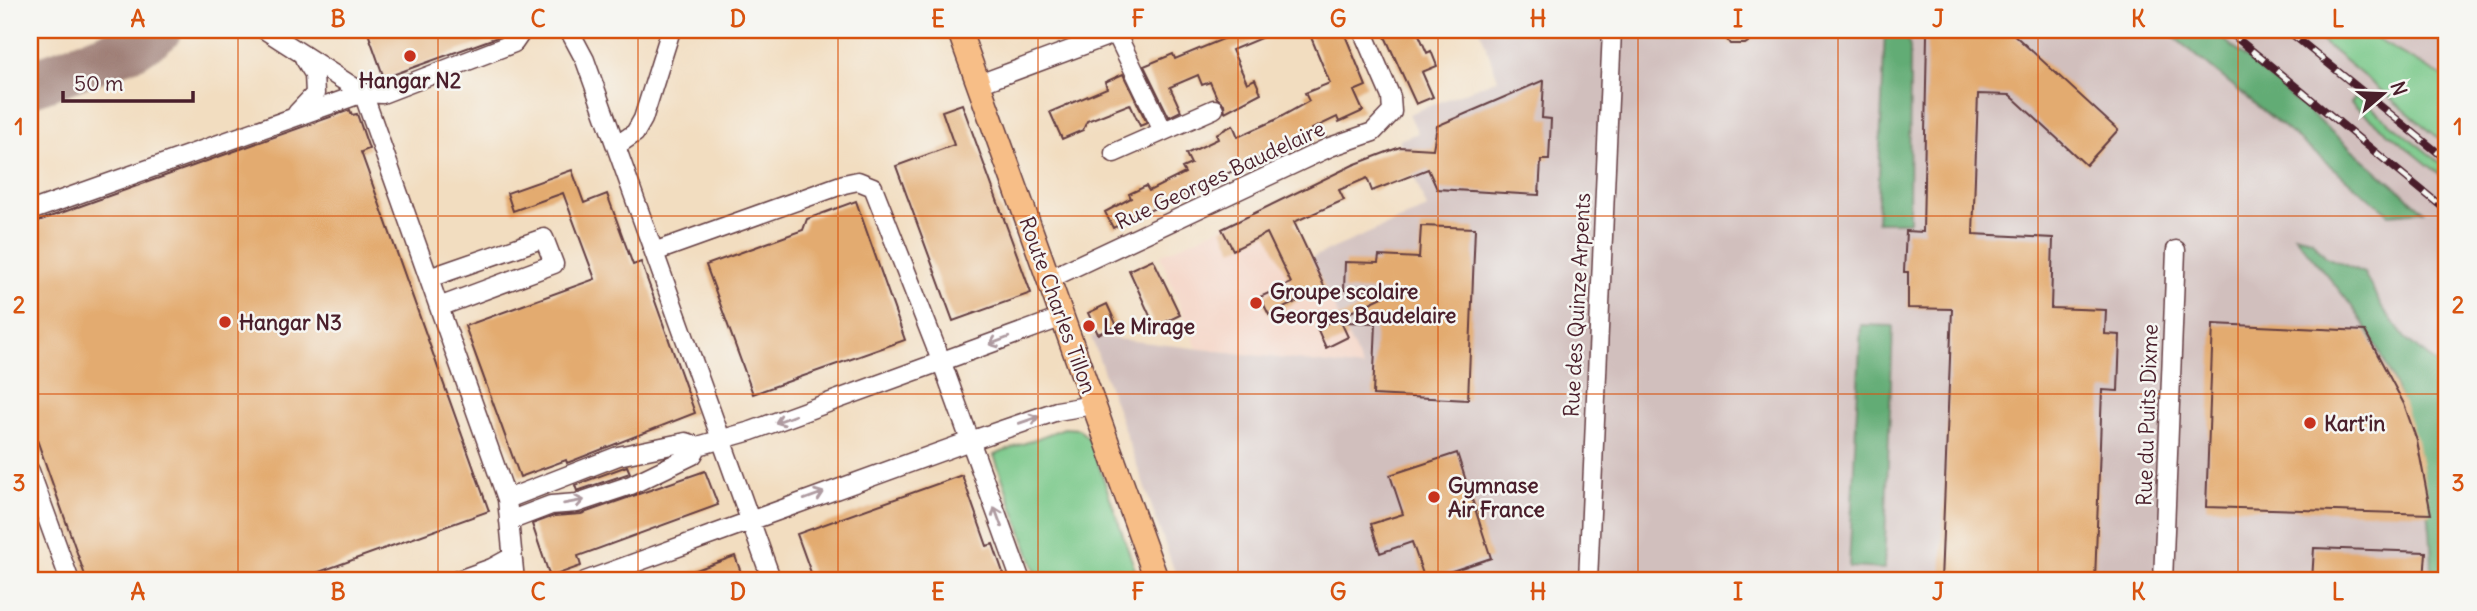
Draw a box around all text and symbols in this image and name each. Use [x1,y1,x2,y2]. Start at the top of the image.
text: A [131,4,146,33]
text: B [330,4,346,33]
text: C [530,4,546,33]
text: D [730,4,746,33]
text: E [931,4,945,33]
text: F [1131,4,1145,33]
text: G [1330,4,1346,33]
text: H [1530,4,1546,33]
text: I [1733,4,1743,33]
text: J [1932,4,1944,33]
text: K [2131,4,2146,33]
text: L [2332,4,2345,33]
marker: Hangar N2 [402,48,418,64]
scale bar [63,60,192,104]
north arrow [2348,60,2418,130]
place label: Hangar N2 [359,67,462,94]
text: 50 m [74,70,123,97]
text: N [2386,78,2413,99]
text: 1 [14,112,24,141]
text: 1 [2453,112,2463,141]
street label: Rue Georges Baudelaire [1111,115,1329,235]
street label: Rue des Quinze Arpents [1558,192,1596,418]
street label: Route Charles Tillon [1013,213,1103,397]
place label: Groupe scolaire Georges Baudelaire [1270,278,1456,329]
text: 2 [13,290,26,319]
text: 2 [2452,290,2465,319]
marker: Groupe scolaire Georges Baudelaire [1248,295,1264,311]
place label: Hangar N3 [239,309,342,336]
place label: Le Mirage [1103,313,1195,340]
marker: Hangar N3 [217,314,233,330]
marker: Le Mirage [1081,318,1097,334]
street label: Rue du Puits Dixme [2130,323,2164,507]
one-way arrow [988,336,1010,348]
place label: Kart'in [2324,410,2385,437]
one-way arrow [1017,413,1039,426]
one-way arrow [774,414,796,426]
marker: Kart'in [2302,415,2318,431]
text: 3 [12,468,26,497]
text: 3 [2451,468,2465,497]
place label: Gymnase Air France [1448,472,1545,523]
one-way arrow [803,489,825,501]
marker: Gymnase Air France [1426,489,1442,505]
one-way arrow [562,495,585,509]
one-way arrow [990,507,1003,529]
text: A [131,577,146,606]
text: B [330,577,346,606]
text: C [530,577,546,606]
text: D [730,577,746,606]
text: E [931,577,945,606]
text: F [1131,577,1145,606]
text: G [1330,577,1346,606]
text: H [1530,577,1546,606]
text: I [1733,577,1743,606]
text: J [1932,577,1944,606]
text: K [2131,577,2146,606]
text: L [2332,577,2345,606]

